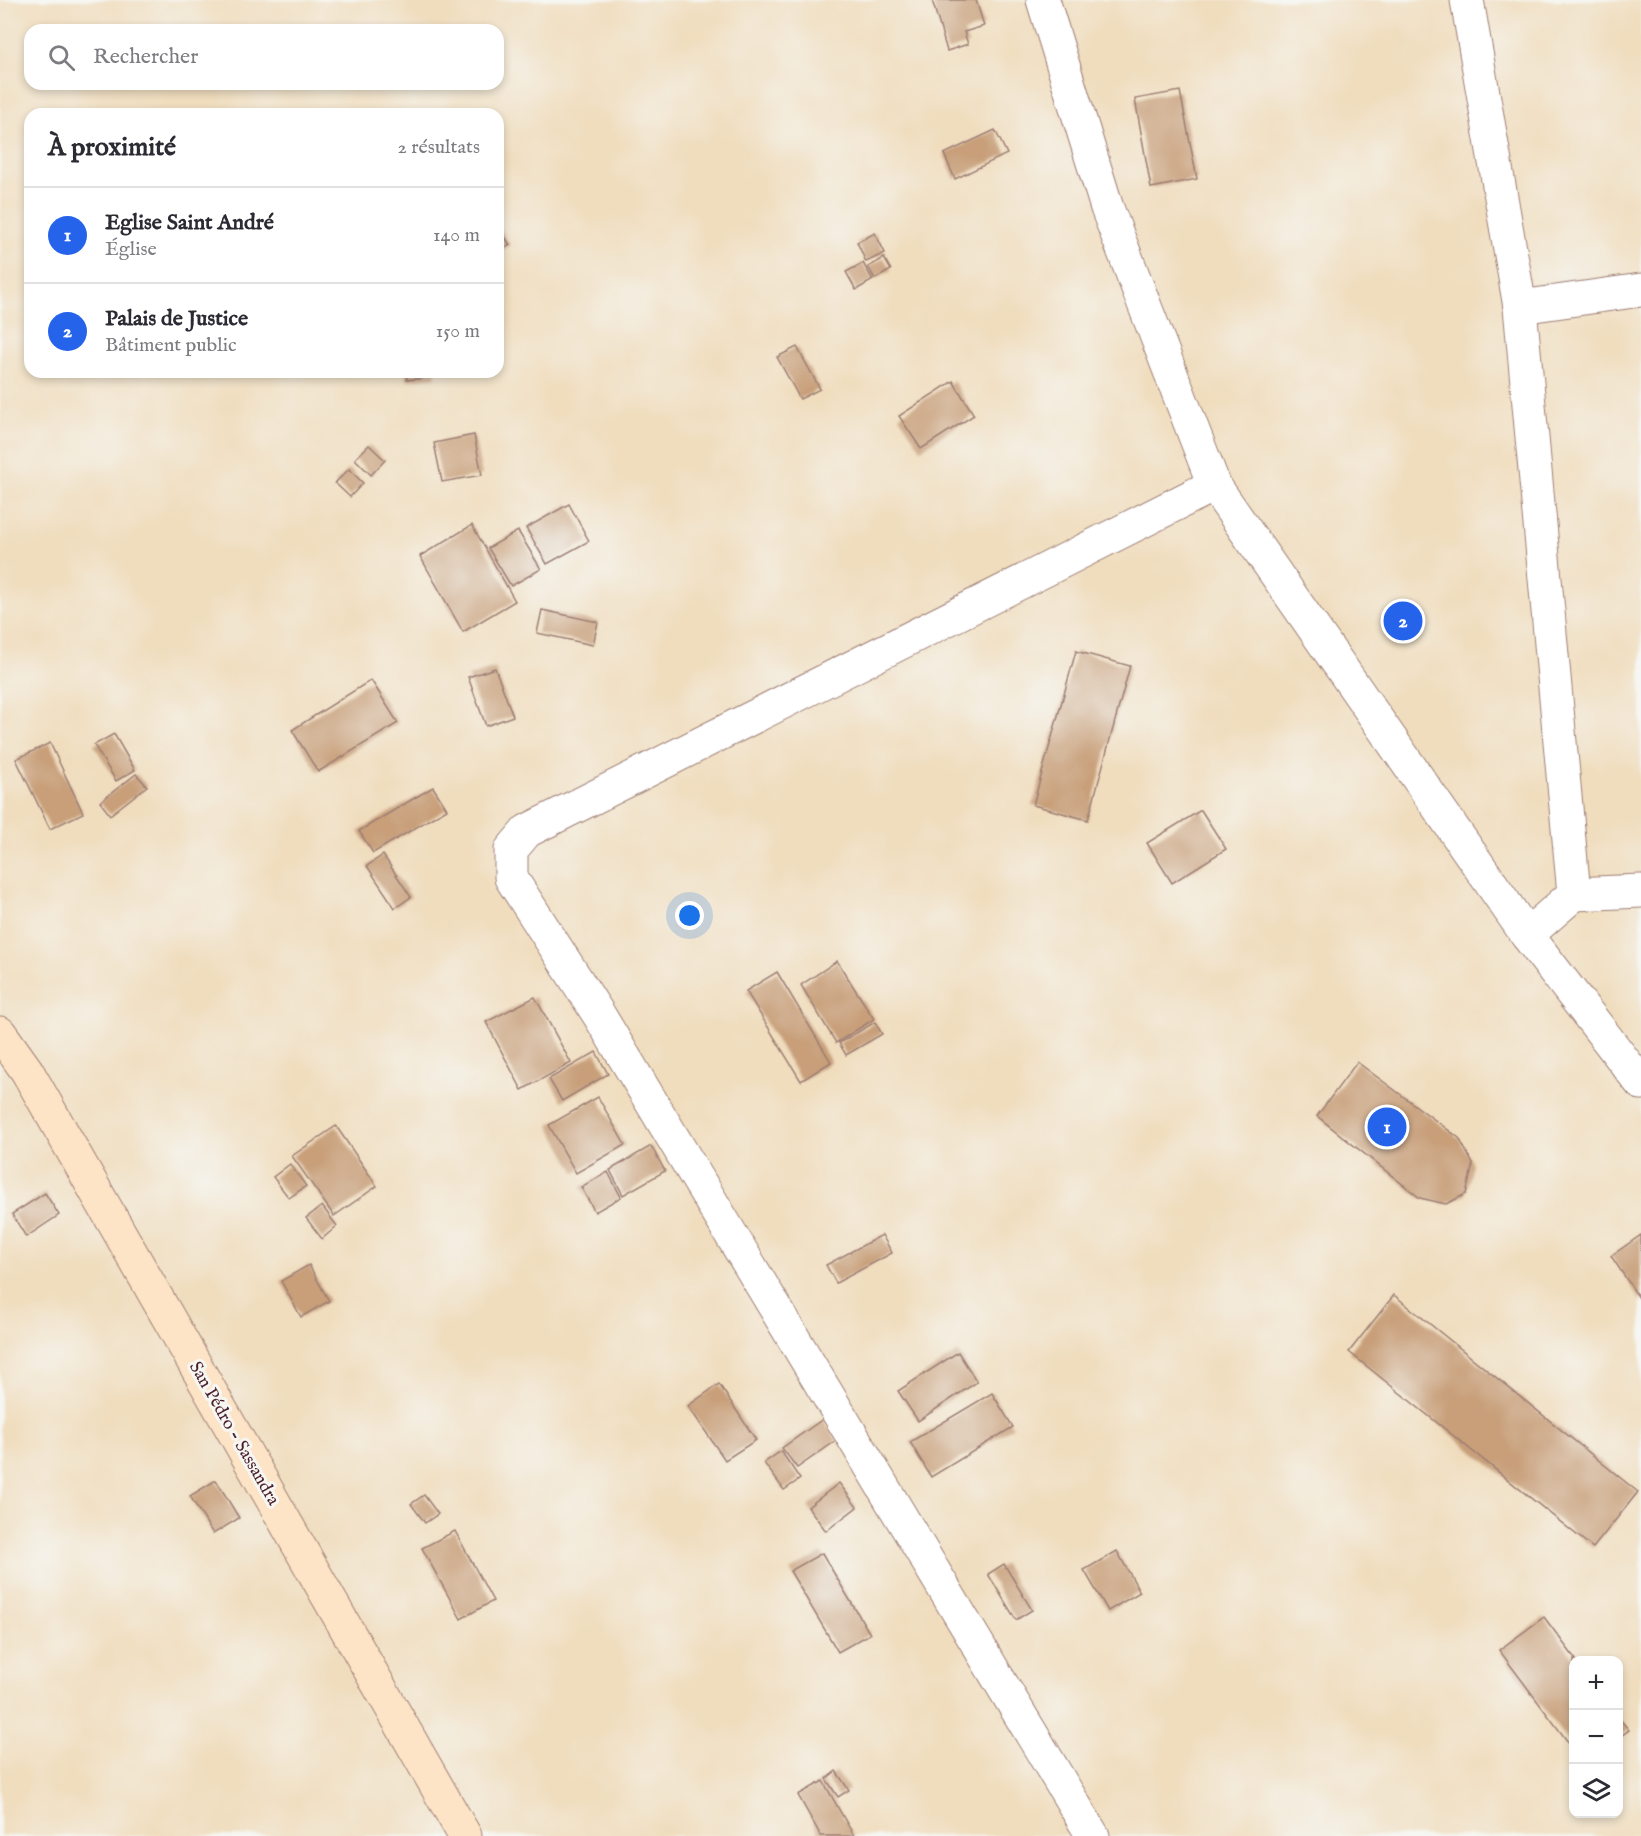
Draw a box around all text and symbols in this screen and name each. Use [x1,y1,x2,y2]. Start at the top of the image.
search box [24,24,504,90]
icon: search [45,41,78,74]
text: Rechercher [93,43,198,71]
text: À proximité [48,131,176,164]
text: 2 résultats [397,135,480,160]
text: Eglise Saint André [105,209,274,237]
text: 1 [64,223,71,248]
text: 140 m [433,223,480,248]
text: Église [105,237,157,262]
text: Palais de Justice [105,305,248,333]
text: 2 [63,319,72,344]
text: 150 m [436,319,480,344]
text: Bâtiment public [105,333,237,358]
pin: 2 [1384,598,1422,644]
your location [675,901,704,930]
pin: 1 [1368,1104,1406,1150]
street label: San Pédro - Sassandra [183,1358,284,1510]
map controls [1569,1656,1623,1818]
button: + [1569,1656,1623,1710]
button: − [1569,1710,1623,1764]
button: layers [1569,1764,1623,1818]

